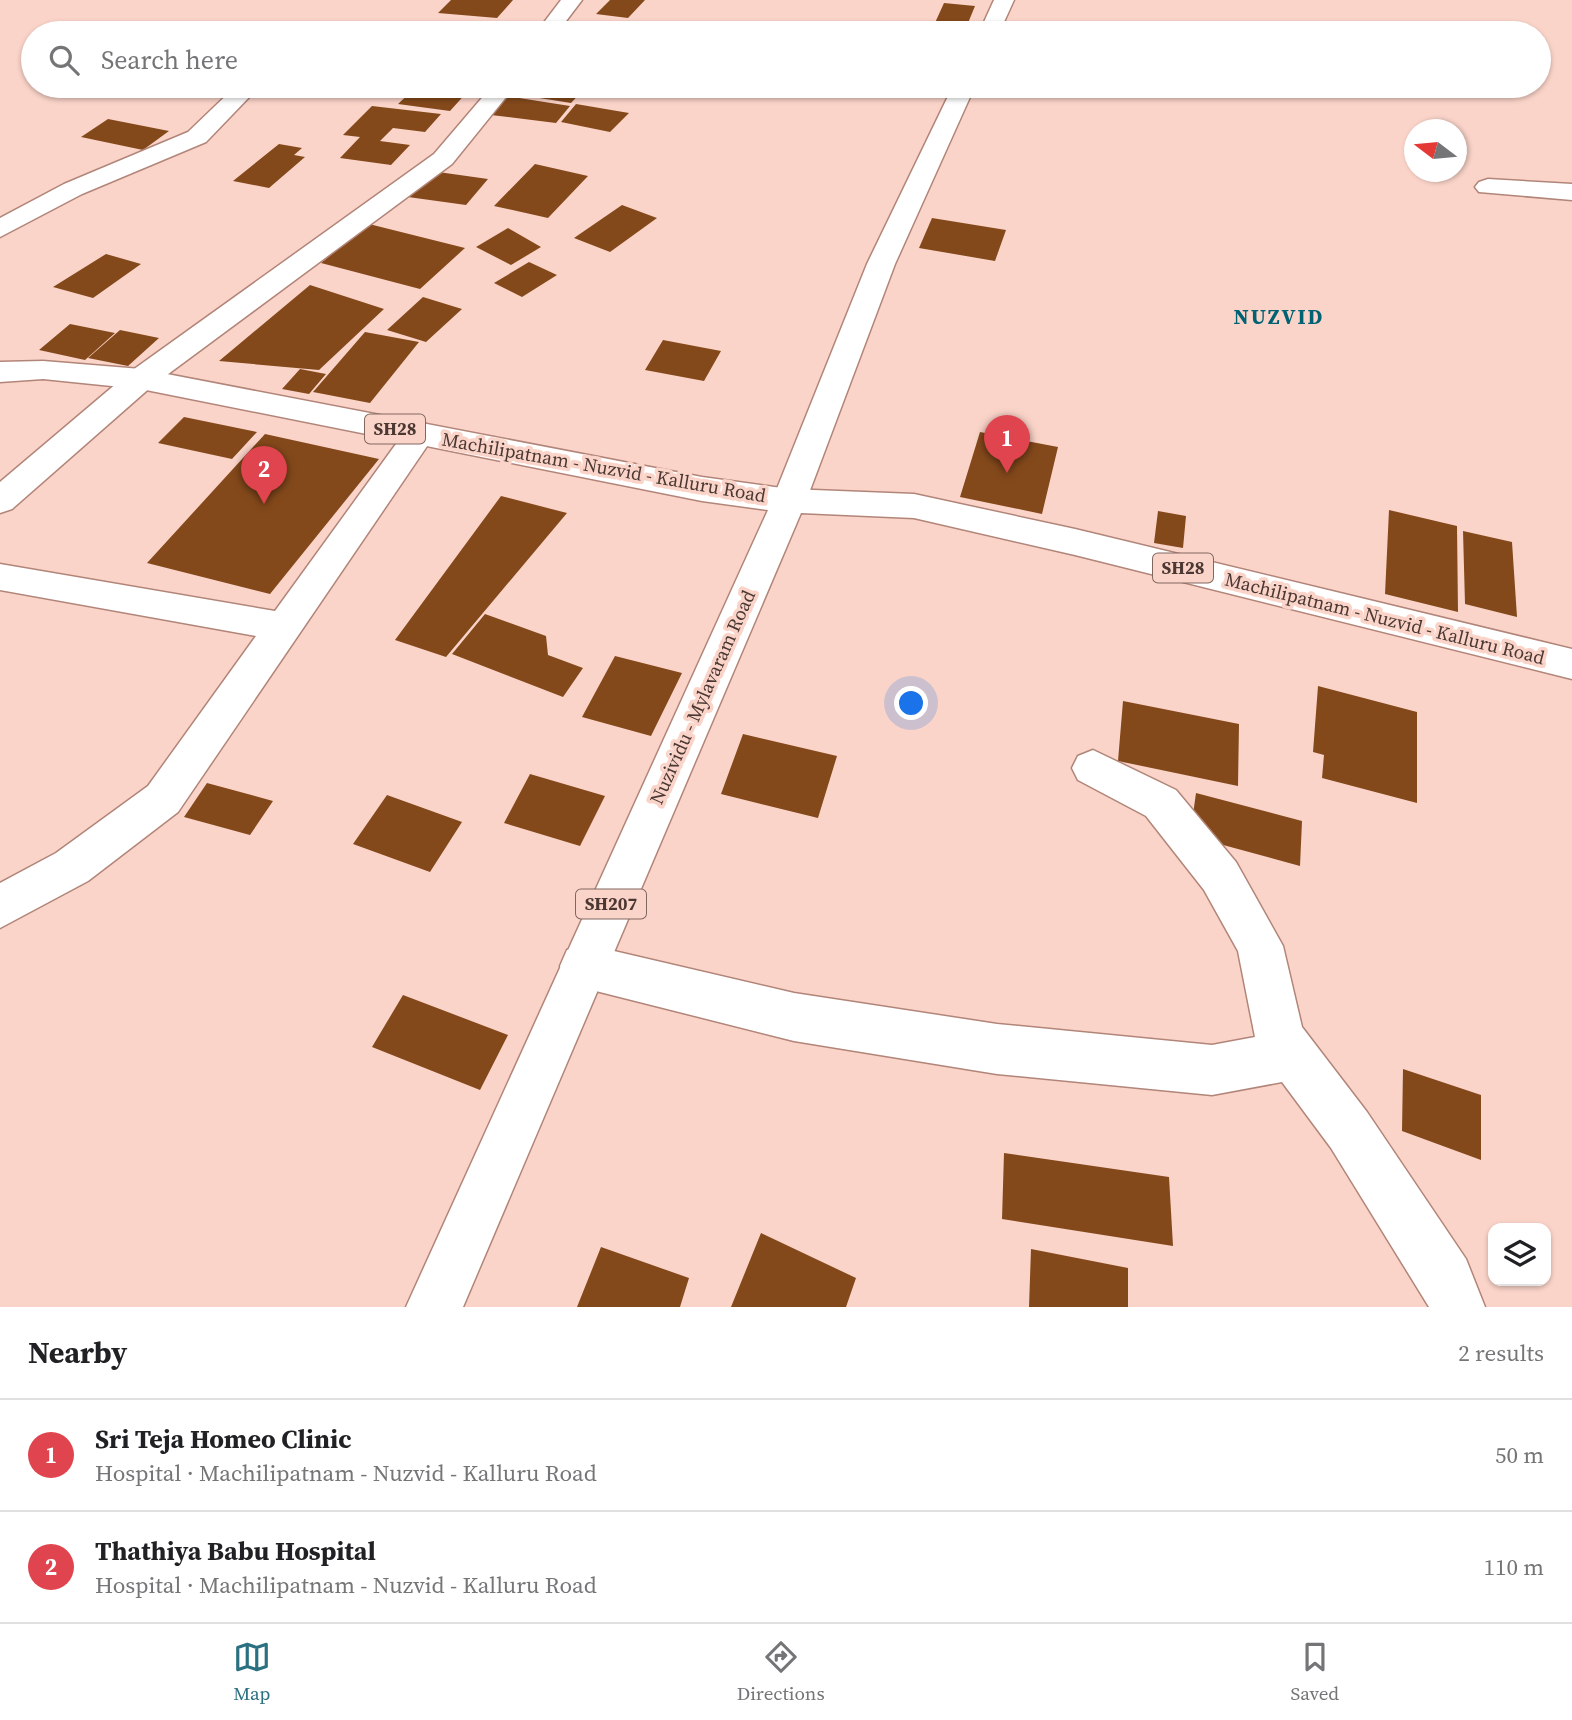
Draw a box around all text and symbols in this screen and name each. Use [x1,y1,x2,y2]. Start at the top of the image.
search box [21,21,1551,98]
icon: search [45,41,83,79]
text: Search here [101,42,238,78]
north arrow [1404,119,1467,182]
district label: NUZVID [1234,302,1324,331]
road number: SH28 [365,414,425,444]
pin: 1 [984,415,1030,473]
street label: Machilipatnam - Nuzvid - Kalluru Road [440,426,768,508]
pin: 2 [241,446,287,504]
road number: SH28 [1153,554,1213,582]
street label: Machilipatnam - Nuzvid - Kalluru Road [1222,566,1548,670]
street label: Nuzividu - Mylavaram Road [643,586,761,808]
your location [894,686,928,720]
road number: SH207 [576,890,646,918]
map controls [1488,1223,1551,1286]
button: layers [1488,1223,1551,1286]
text: Nearby [28,1332,127,1373]
text: 2 results [1458,1337,1544,1369]
text: Sri Teja Homeo Clinic [95,1421,352,1457]
text: 1 [45,1439,57,1471]
text: 50 m [1495,1439,1544,1471]
text: Hospital · Machilipatnam - Nuzvid - Kalluru Road [95,1457,597,1489]
text: Thathiya Babu Hospital [95,1533,376,1569]
text: 2 [45,1551,57,1583]
text: 110 m [1483,1551,1544,1583]
text: Hospital · Machilipatnam - Nuzvid - Kalluru Road [95,1569,597,1601]
tab: Map [233,1638,271,1706]
tab: Directions [737,1638,825,1706]
tab: Saved [1290,1638,1339,1706]

